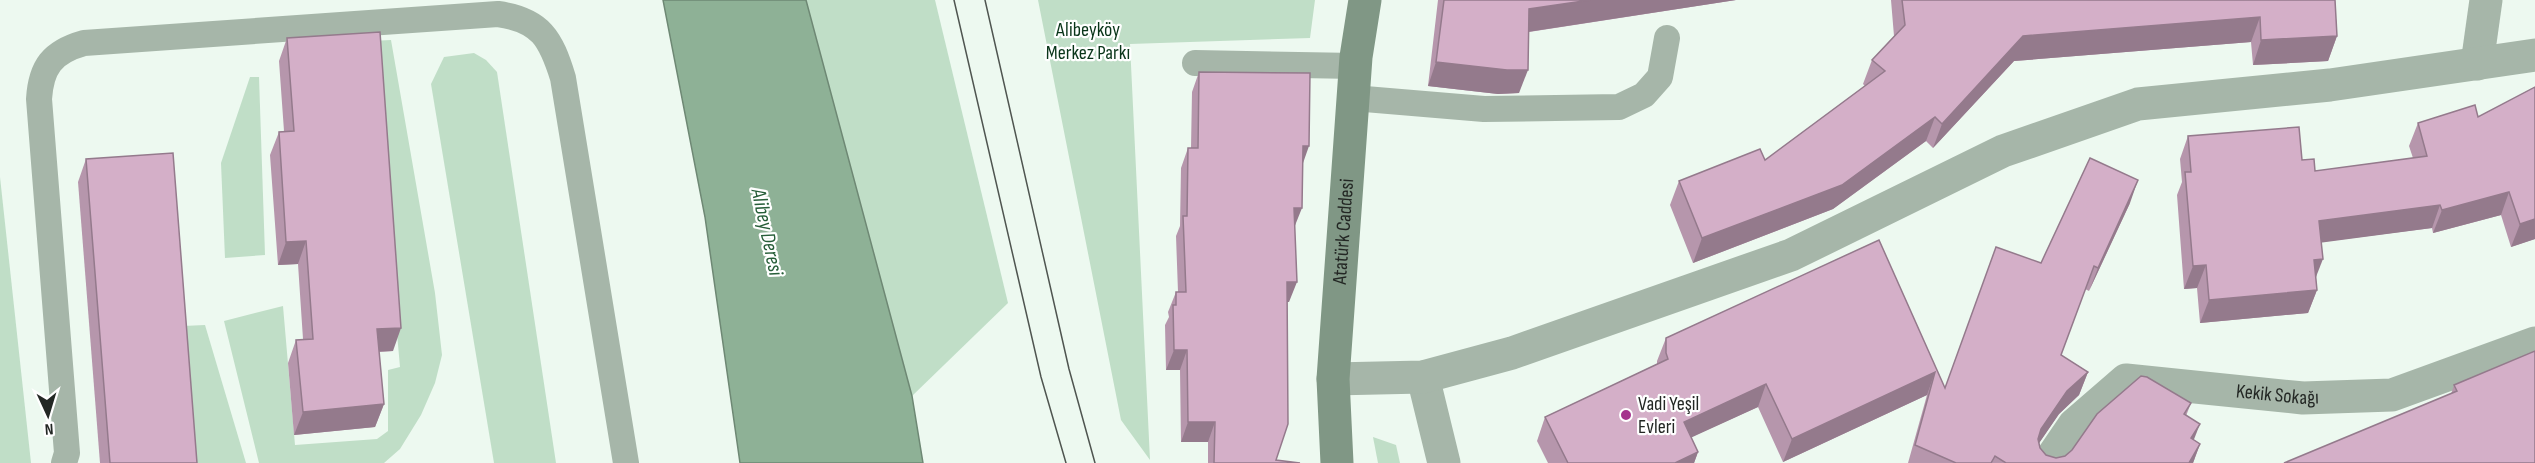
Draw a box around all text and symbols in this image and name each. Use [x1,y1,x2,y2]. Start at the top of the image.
park label: Alibeyköy Merkez Parkı [1046,18,1130,65]
street label: Atatürk Caddesi [1328,178,1359,286]
water label: Alibey Deresi [745,185,789,279]
street label: Kekik Sokağı [2235,379,2319,410]
north arrow [18,385,78,445]
place label: Vadi Yeşil Evleri [1638,392,1699,439]
marker: Vadi Yeşil Evleri [1619,408,1633,422]
text: N [44,419,54,438]

